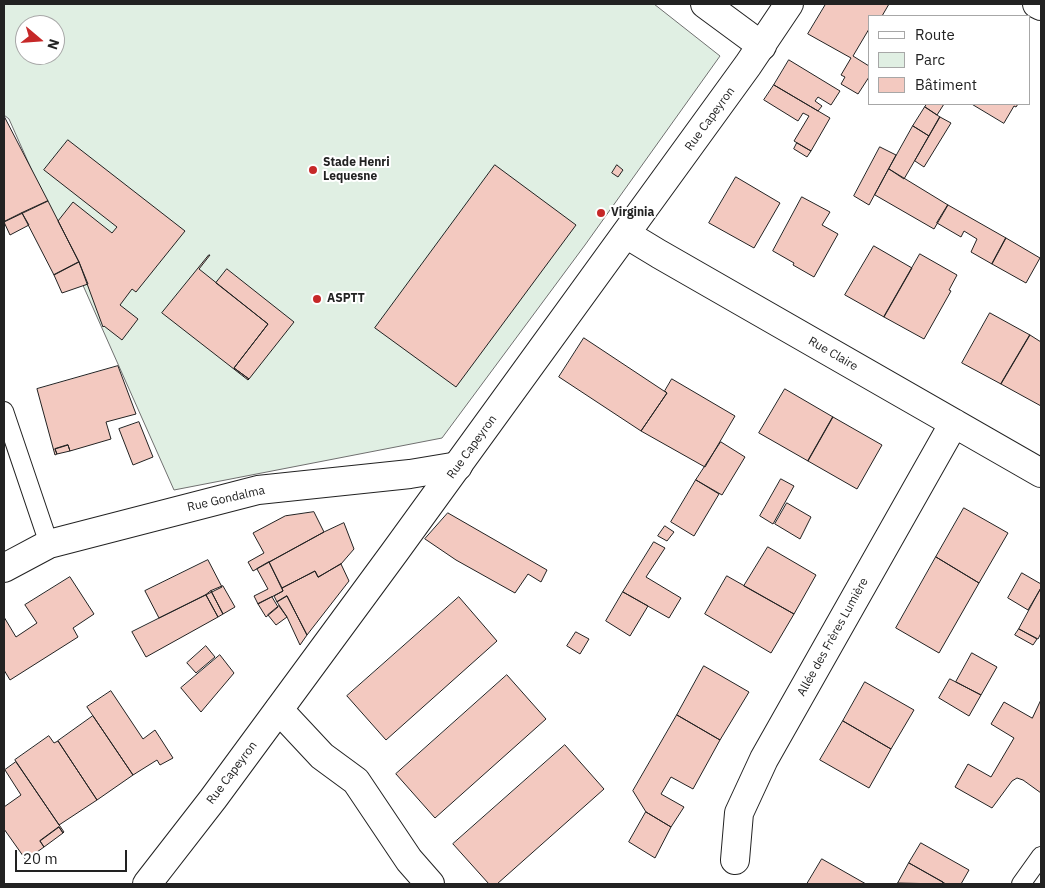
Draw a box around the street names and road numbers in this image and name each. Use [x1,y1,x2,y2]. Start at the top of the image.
street label: Rue Capeyron [682,84,738,154]
street label: Rue Claire [806,334,860,374]
street label: Rue Capeyron [444,412,500,482]
street label: Rue Gondalma [186,483,266,515]
street label: Allée des Frères Lumière [794,575,872,699]
street label: Rue Capeyron [204,739,260,807]

